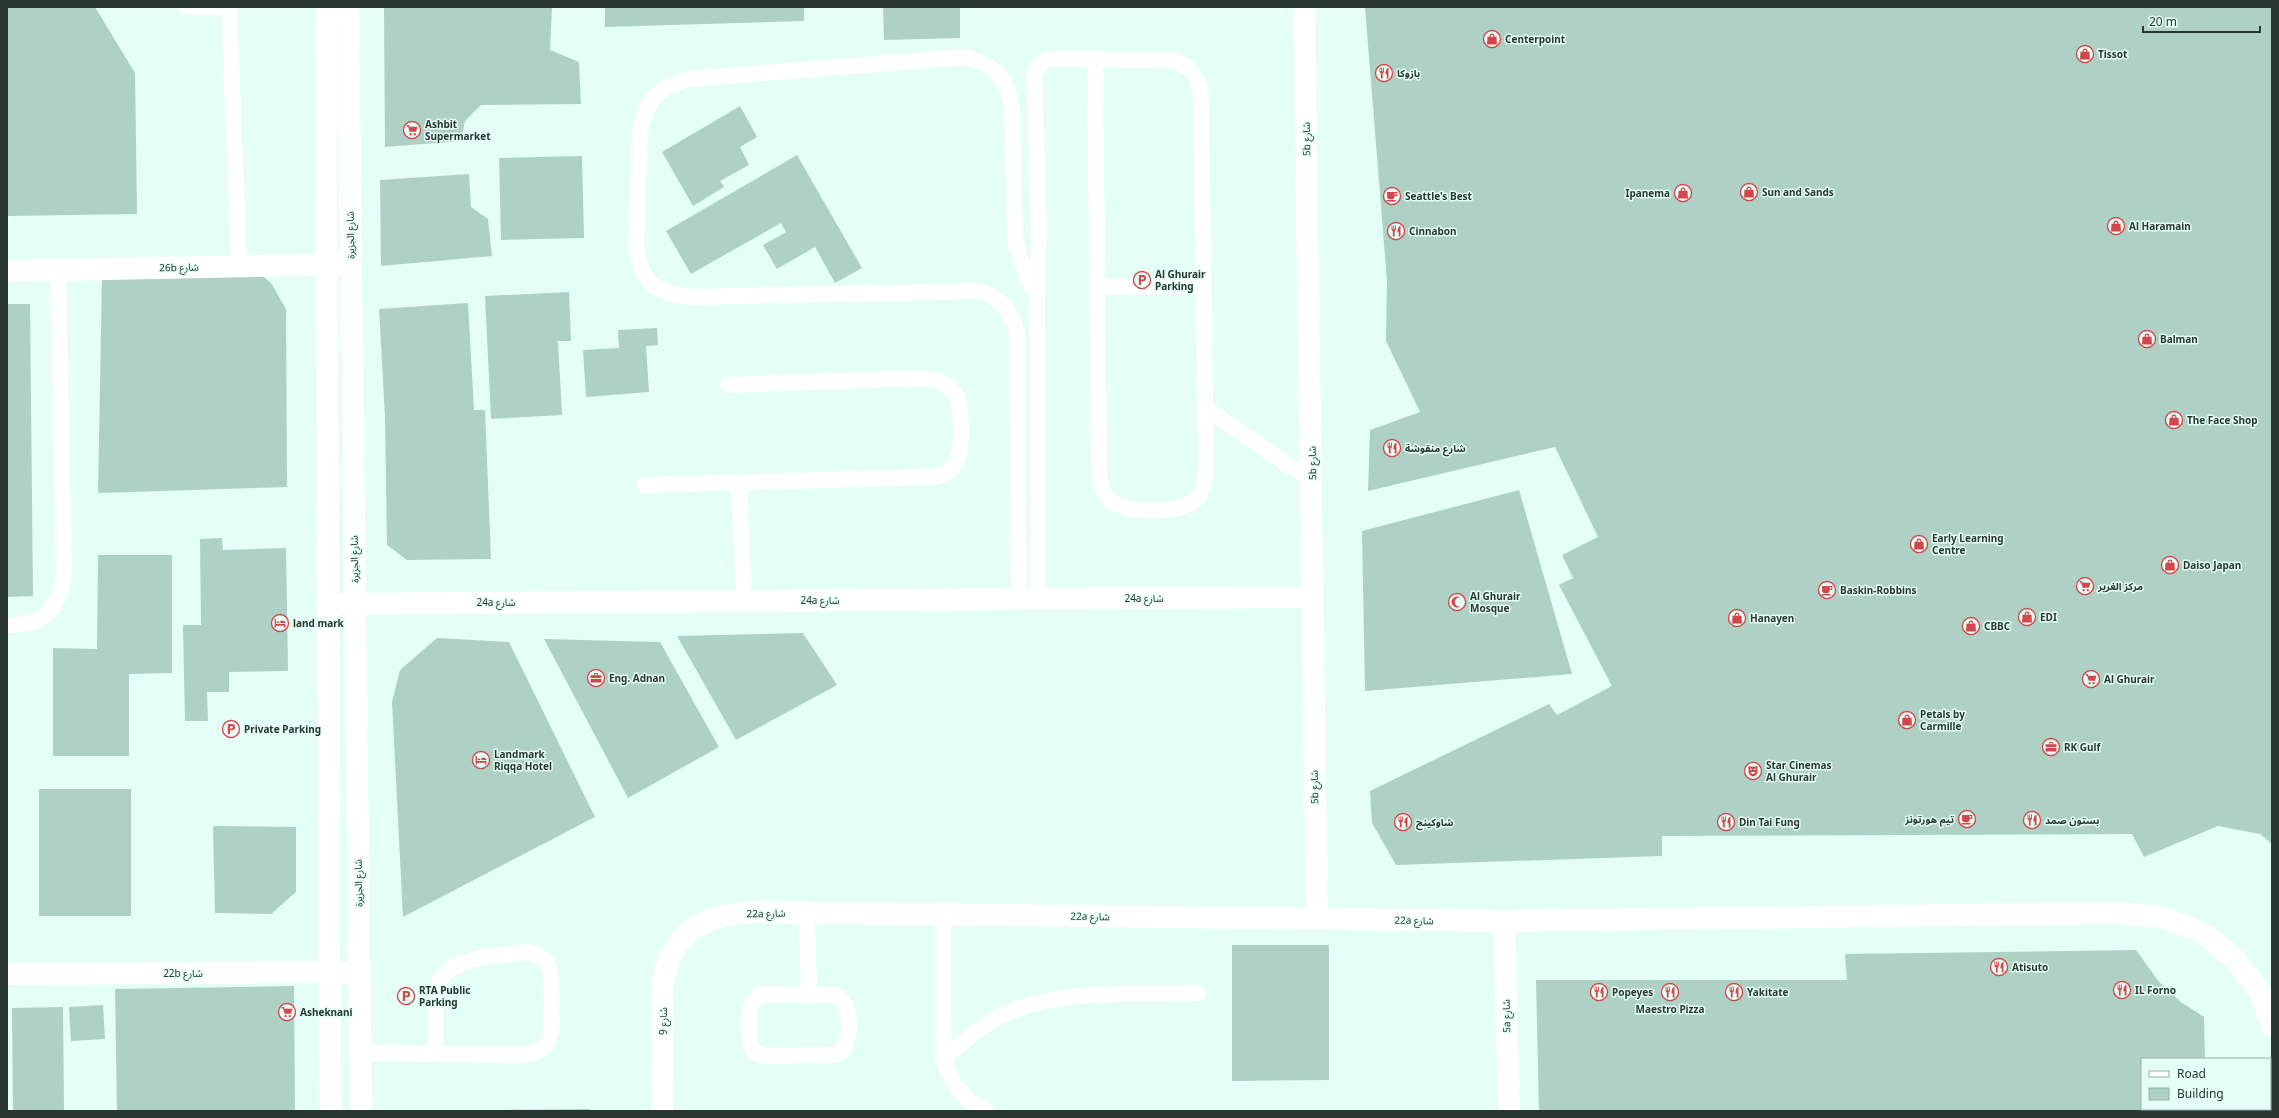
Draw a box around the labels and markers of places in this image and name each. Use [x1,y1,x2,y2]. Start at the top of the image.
shop icon: Centerpoint [1482,29,1502,49]
place label: Centerpoint [1505,32,1566,46]
shop icon: Tissot [2075,44,2095,64]
place label: Tissot [2098,47,2128,61]
restaurant icon: بازوكا [1374,63,1394,83]
place label: بازوكا [1397,66,1420,80]
place label: Ashbit Supermarket [425,117,491,143]
supermarket icon: Ashbit Supermarket [402,120,422,140]
shop icon: Sun and Sands [1739,182,1759,202]
shop icon: Ipanema [1673,183,1693,203]
place label: Sun and Sands [1762,185,1834,199]
cafe icon: Seattle's Best [1382,186,1402,206]
place label: Ipanema [1626,186,1670,200]
place label: Seattle's Best [1405,189,1473,203]
shop icon: Al Haramain [2106,216,2126,236]
place label: Al Haramain [2129,219,2191,233]
restaurant icon: Cinnabon [1386,221,1406,241]
place label: Cinnabon [1409,224,1456,238]
place label: Al Ghurair Parking [1155,267,1206,293]
parking icon: Al Ghurair Parking [1132,270,1152,290]
shop icon: Balman [2137,329,2157,349]
place label: Balman [2160,332,2198,346]
shop icon: The Face Shop [2164,410,2184,430]
place label: The Face Shop [2187,413,2258,427]
restaurant icon: شارع منقوشة [1382,438,1402,458]
place label: شارع منقوشة [1405,441,1466,457]
place label: Early Learning Centre [1932,531,2004,557]
shop icon: Early Learning Centre [1909,534,1929,554]
shop icon: Daiso Japan [2160,555,2180,575]
place label: Daiso Japan [2183,558,2241,572]
supermarket icon: مركز الغرير [2075,576,2095,596]
place label: مركز الغرير [2097,579,2143,593]
cafe icon: Baskin-Robbins [1817,580,1837,600]
place label: Baskin-Robbins [1840,583,1917,597]
place label: Al Ghurair Mosque [1470,589,1521,615]
mosque icon: Al Ghurair Mosque [1447,592,1467,612]
shop icon: EDI [2017,607,2037,627]
shop icon: Hanayen [1727,608,1747,628]
place label: EDI [2040,610,2057,624]
place label: Hanayen [1750,611,1794,625]
hotel icon: land mark [270,613,290,633]
place label: land mark [293,616,345,630]
shop icon: CBBC [1961,616,1981,636]
place label: CBBC [1984,619,2011,633]
office icon: Eng. Adnan [586,668,606,688]
supermarket icon: Al Ghurair [2081,669,2101,689]
place label: Eng. Adnan [609,671,665,685]
place label: Al Ghurair [2104,672,2155,686]
place label: Petals by Carmille [1920,707,1965,733]
shop icon: Petals by Carmille [1897,710,1917,730]
parking icon: Private Parking [221,719,241,739]
place label: Private Parking [244,722,321,736]
office icon: RK Gulf [2041,737,2061,757]
place label: RK Gulf [2064,740,2102,754]
place label: Landmark Riqqa Hotel [494,747,552,773]
hotel icon: Landmark Riqqa Hotel [471,750,491,770]
place label: Star Cinemas Al Ghurair [1766,758,1832,784]
theatre icon: Star Cinemas Al Ghurair [1743,761,1763,781]
cafe icon: تيم هورتونز [1957,809,1977,829]
restaurant icon: بستون صمد [2022,810,2042,830]
restaurant icon: شاوكينج [1393,812,1413,832]
restaurant icon: Din Tai Fung [1716,812,1736,832]
place label: تيم هورتونز [1904,812,1954,827]
place label: بستون صمد [2045,813,2099,827]
place label: شاوكينج [1416,815,1454,831]
place label: Din Tai Fung [1739,815,1800,829]
restaurant icon: Atisuto [1989,957,2009,977]
place label: Atisuto [2012,960,2048,974]
restaurant icon: IL Forno [2112,980,2132,1000]
restaurant icon: Popeyes [1589,982,1609,1002]
restaurant icon: Maestro Pizza [1660,982,1680,1002]
restaurant icon: Yakitate [1724,982,1744,1002]
place label: RTA Public Parking [419,983,470,1009]
place label: IL Forno [2135,983,2176,997]
place label: Popeyes [1612,985,1653,999]
place label: Yakitate [1747,985,1789,999]
parking icon: RTA Public Parking [396,986,416,1006]
supermarket icon: Asheknani [277,1002,297,1022]
place label: Maestro Pizza [1636,1002,1704,1016]
place label: Asheknani [300,1005,353,1019]

